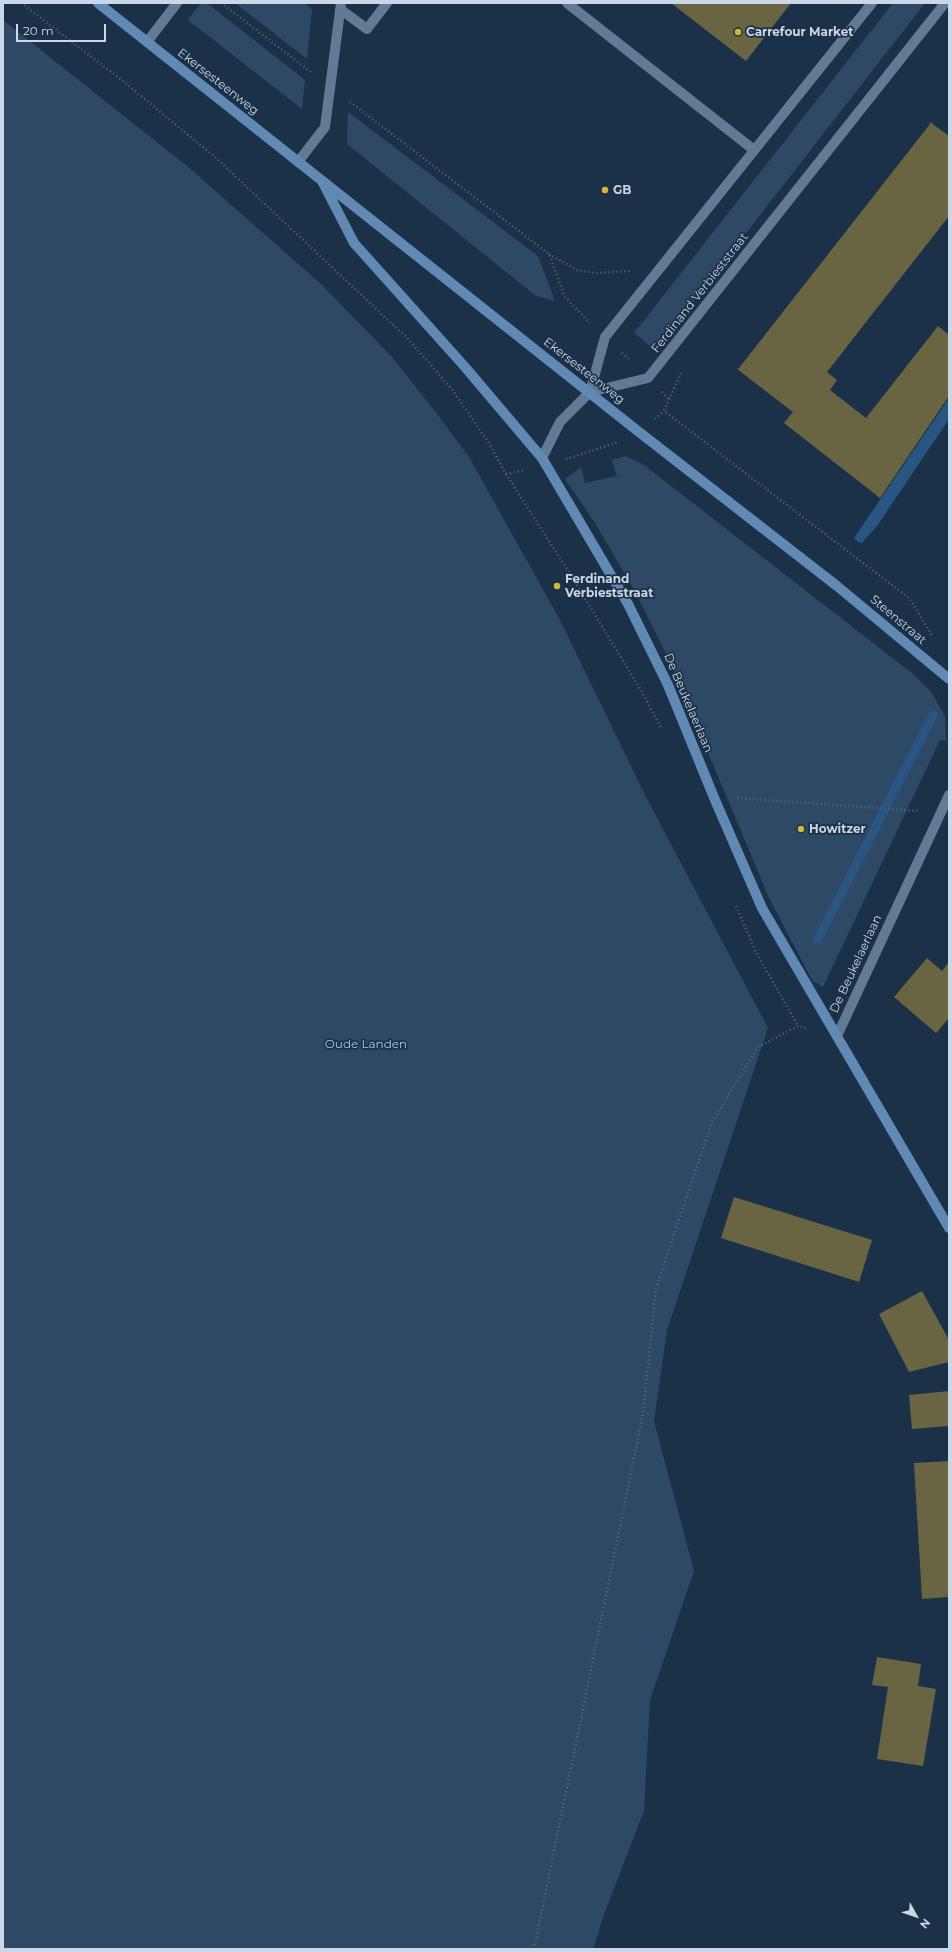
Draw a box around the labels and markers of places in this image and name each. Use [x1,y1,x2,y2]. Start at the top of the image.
place label: Carrefour Market [746,25,853,39]
marker: Carrefour Market [733,27,743,37]
place label: GB [613,183,631,197]
marker: GB [600,185,610,195]
place label: Ferdinand Verbieststraat [565,572,653,600]
marker: Ferdinand Verbieststraat [552,581,562,591]
place label: Howitzer [809,822,866,836]
marker: Howitzer [796,824,806,834]

